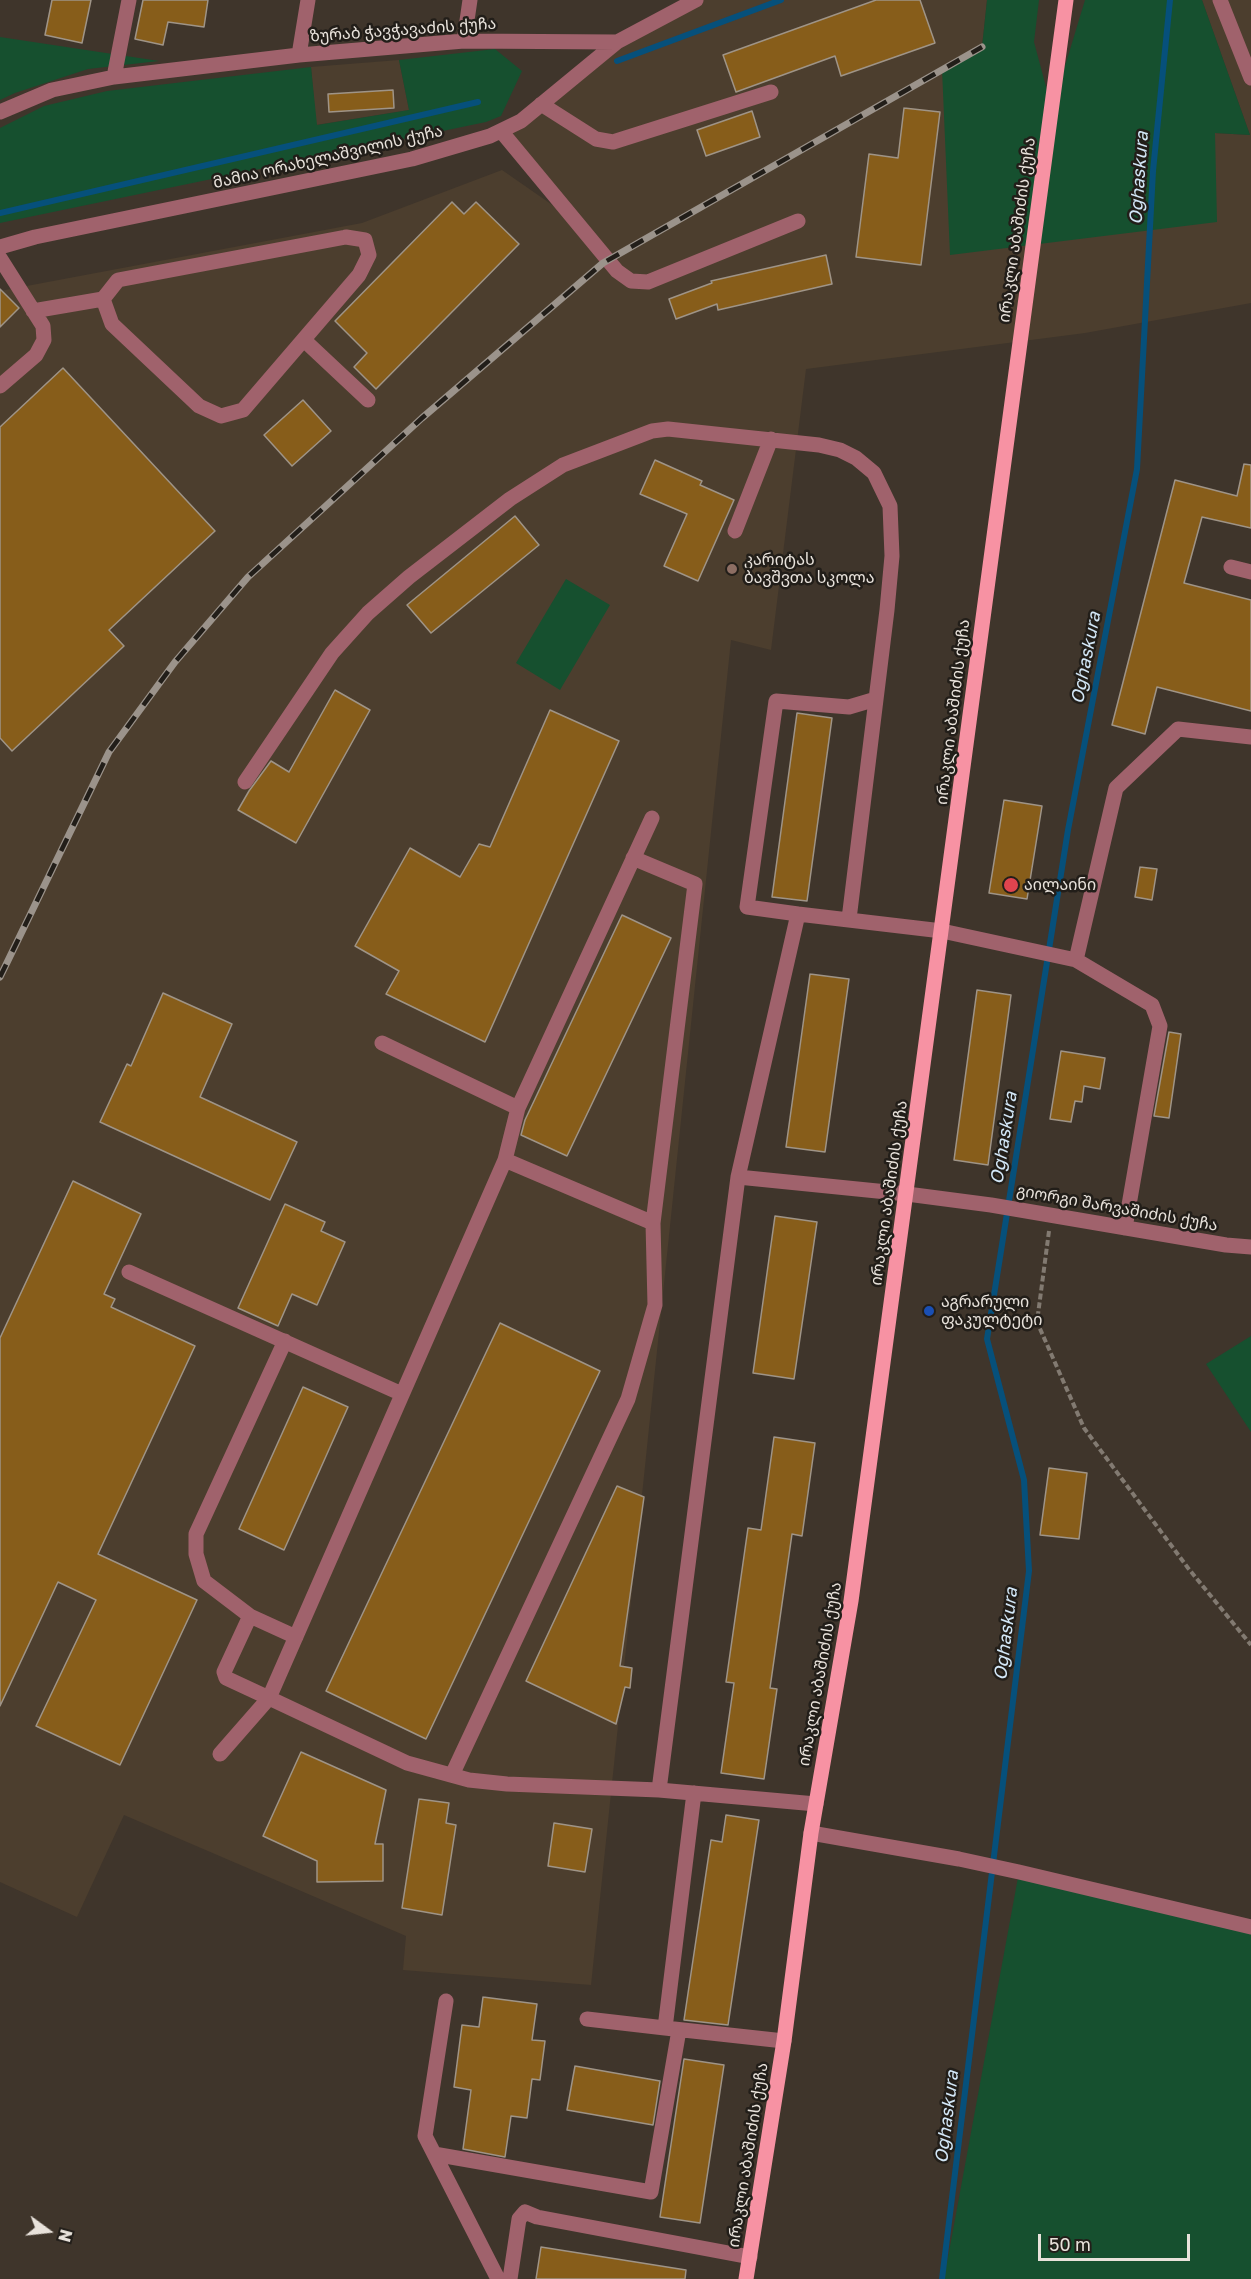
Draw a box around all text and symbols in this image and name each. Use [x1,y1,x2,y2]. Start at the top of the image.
street label: ზურაბ ჭავჭავაძის ქუჩა [309,14,497,46]
street label: მამია ორახელაშვილის ქუჩა [211,121,445,193]
water label: Oghaskura [1125,131,1153,225]
street label: ირაკლი აბაშიძის ქუჩა [995,136,1039,324]
place label: კარიტას ბავშვთა სკოლა [744,550,874,588]
marker: კარიტას ბავშვთა სკოლა [725,562,739,576]
water label: Oghaskura [1067,610,1105,706]
street label: ირაკლი აბაშიძის ქუჩა [932,618,974,806]
place label: აილაინი [1024,875,1096,895]
marker: აილაინი [1002,876,1020,894]
water label: Oghaskura [986,1090,1022,1186]
street label: ირაკლი აბაშიძის ქუჩა [867,1099,911,1287]
street label: გიორგი შარვაშიძის ქუჩა [1015,1181,1219,1235]
place label: აგრარული ფაკულტეტი [941,1292,1043,1330]
marker: აგრარული ფაკულტეტი [922,1304,936,1318]
street label: ირაკლი აბაშიძის ქუჩა [794,1580,846,1768]
water label: Oghaskura [990,1586,1022,1682]
street label: ირაკლი აბაშიძის ქუჩა [724,2061,772,2249]
water label: Oghaskura [931,2069,963,2165]
north arrow [18,2201,78,2261]
scale bar [1041,2222,1192,2260]
text: N [54,2227,77,2244]
text: 50 m [1049,2233,1091,2255]

